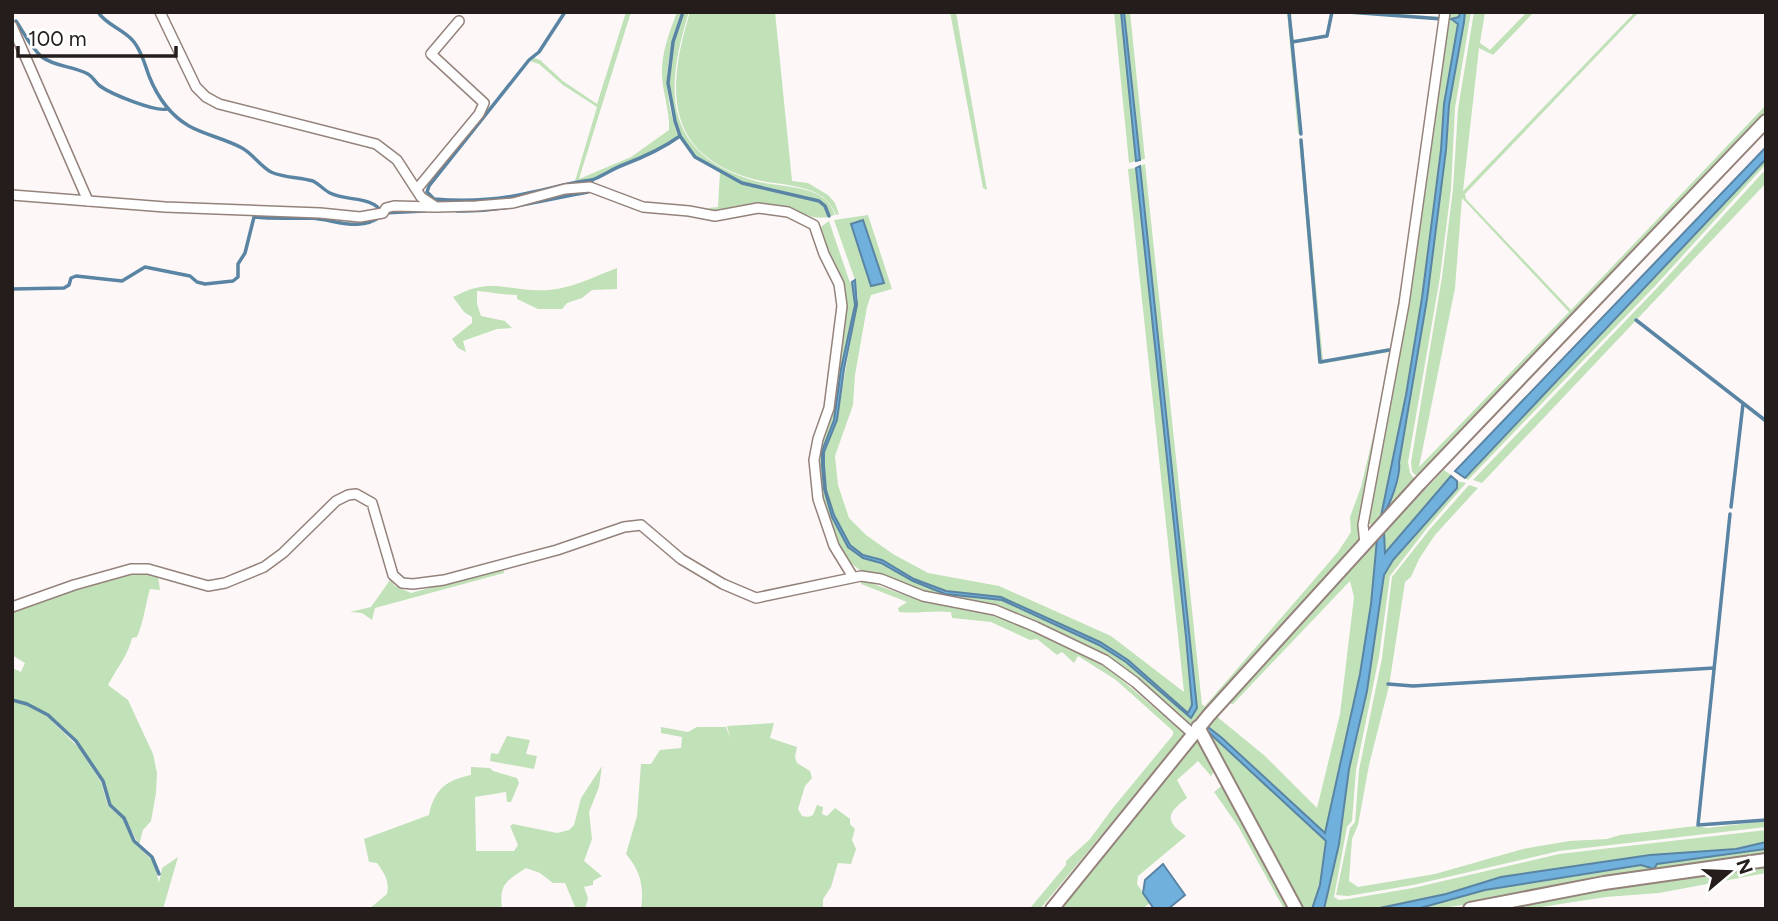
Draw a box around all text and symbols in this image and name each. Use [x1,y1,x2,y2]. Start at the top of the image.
scale bar [18,14,175,58]
text: 100 m [28,26,87,51]
north arrow [1694,837,1764,907]
text: N [1731,856,1758,877]

